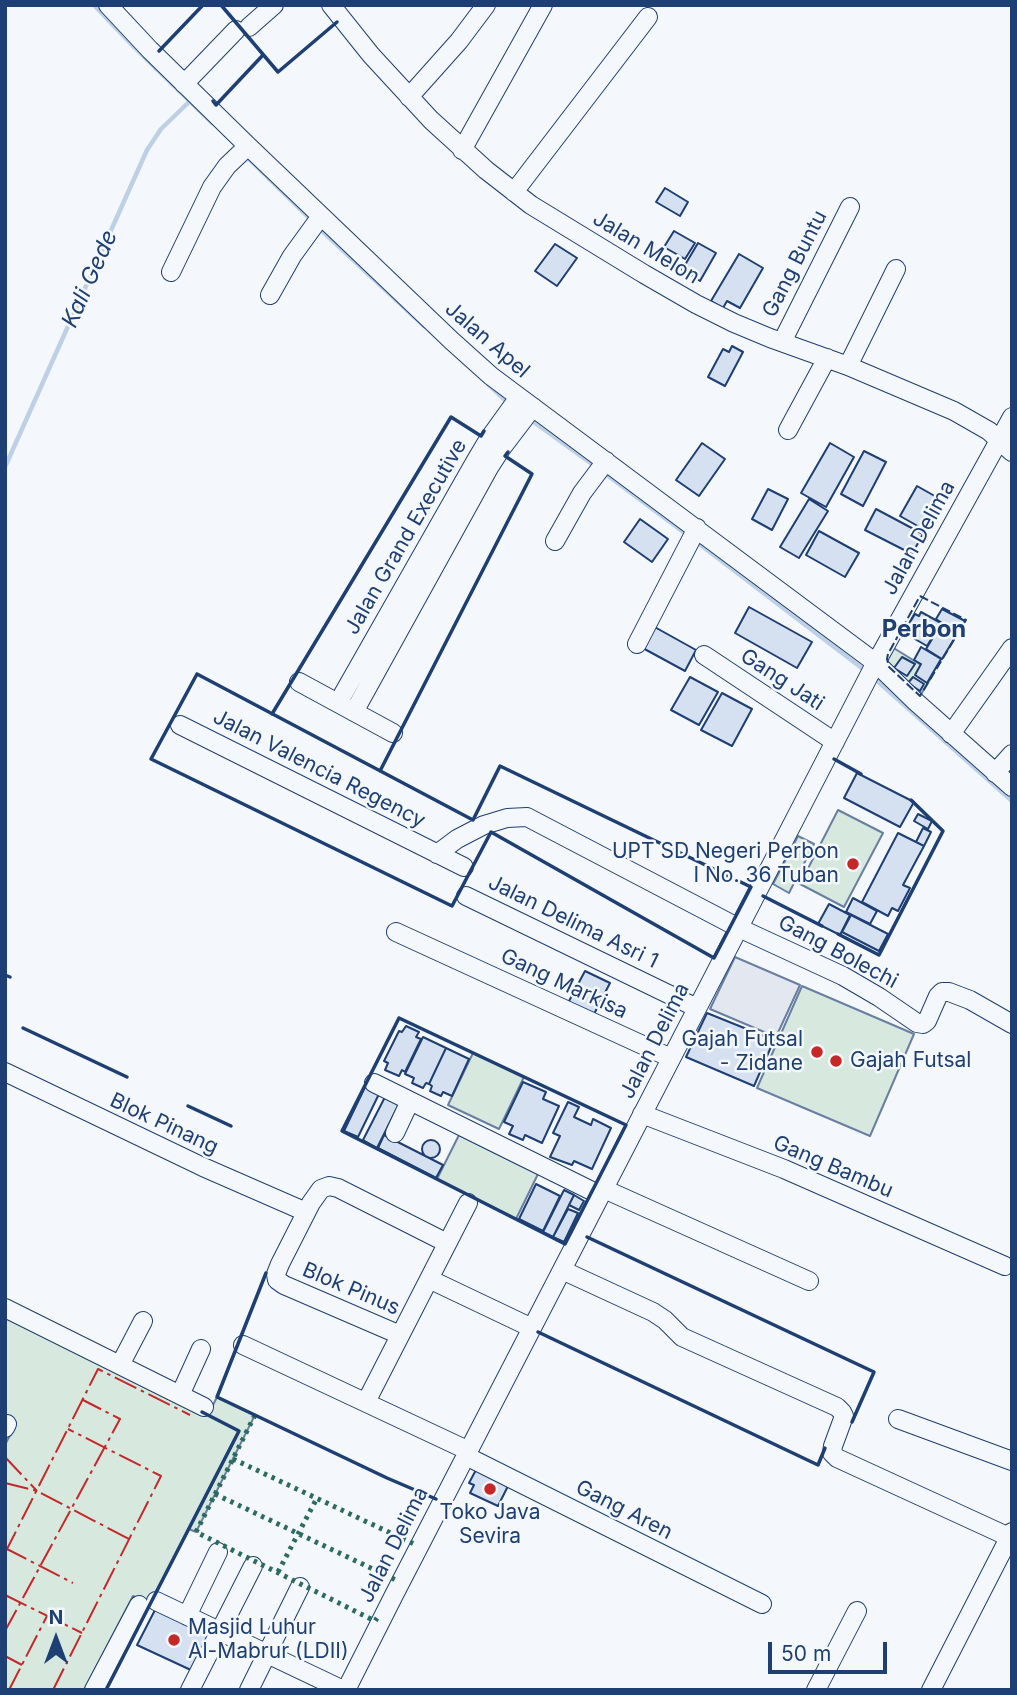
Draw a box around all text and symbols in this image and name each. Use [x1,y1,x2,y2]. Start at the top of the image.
street label: Jalan Melon [588,206,704,290]
street label: Gang Buntu [757,206,833,322]
water label: Kali Gede [56,226,124,332]
street label: Jalan Apel [440,296,534,384]
street label: Jalan Grand Executive [340,435,472,639]
street label: Jalan Delima [877,476,961,600]
district label: Perbon [882,616,966,644]
street label: Gang Jati [736,644,828,716]
street label: Jalan Valencia Regency [209,704,429,834]
place label: UPT SD Negeri Perbon I No. 36 Tuban [612,839,839,889]
marker: UPT SD Negeri Perbon I No. 36 Tuban [845,856,861,872]
street label: Jalan Delima Asri 1 [484,870,662,974]
street label: Gang Bolechi [774,910,902,994]
street label: Gang Markisa [497,944,631,1024]
street label: Jalan Delima [615,979,695,1103]
place label: Gajah Futsal - Zidane [682,1027,803,1077]
marker: Gajah Futsal - Zidane [809,1044,825,1060]
place label: Gajah Futsal [850,1048,971,1074]
marker: Gajah Futsal [828,1053,844,1069]
street label: Blok Pinang [106,1088,222,1160]
street label: Gang Bambu [769,1130,897,1204]
street label: Blok Pinus [299,1257,403,1321]
street label: Gang Aren [571,1475,677,1545]
marker: Toko Java Sevira [482,1481,498,1497]
street label: Jalan Delima [354,1483,434,1607]
place label: Toko Java Sevira [439,1500,541,1550]
north arrow [21,1604,91,1674]
text: N [49,1606,63,1629]
place label: Masjid Luhur Al-Mabrur (LDII) [188,1615,349,1665]
scale bar [772,1628,891,1672]
marker: Masjid Luhur Al-Mabrur (LDII) [166,1632,182,1648]
text: 50 m [781,1641,831,1666]

